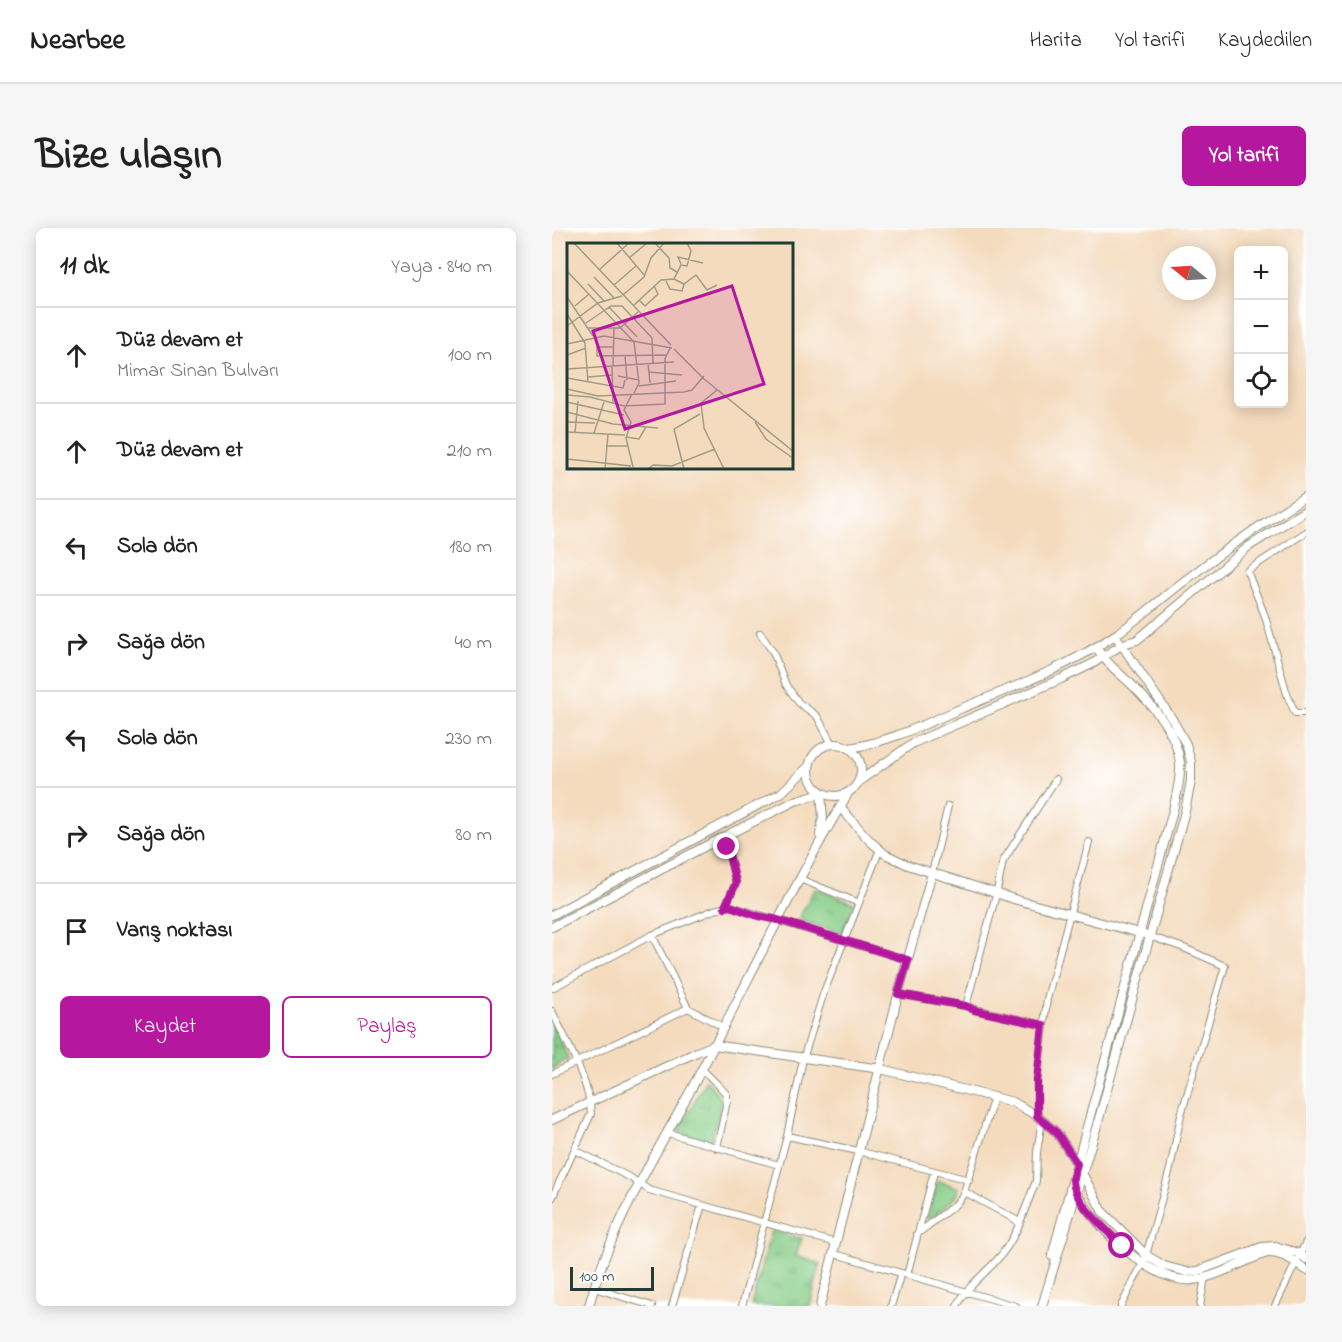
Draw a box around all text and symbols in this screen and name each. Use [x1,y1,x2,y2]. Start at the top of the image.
text: Nearbee [30,21,125,62]
text: Harita [1030,26,1082,56]
text: Yol tarifi [1115,26,1185,56]
text: Kaydedilen [1218,26,1312,56]
text: Bize ulaşın [36,126,222,187]
button: Yol tarifi [1182,126,1306,186]
inset map [567,243,794,470]
north arrow [1162,246,1216,300]
map controls [1234,246,1288,408]
button: + [1234,246,1288,300]
text: 11 dk [60,248,109,286]
text: Yaya · 840 m [391,253,492,282]
button: − [1234,300,1288,354]
text: Düz devam et [117,325,243,357]
icon: ahead [60,339,93,372]
text: 100 m [448,341,492,370]
button: locate [1234,354,1288,408]
text: Mimar Sinan Bulvarı [117,357,279,386]
icon: ahead [60,435,93,468]
text: Düz devam et [117,435,243,467]
text: 210 m [447,437,492,466]
icon: left [60,531,93,564]
text: Sola dön [117,531,198,563]
text: 180 m [449,533,492,562]
icon: right [60,627,93,660]
text: Sağa dön [117,627,205,659]
text: 40 m [455,629,492,658]
icon: left [60,723,93,756]
text: Sola dön [117,723,198,755]
text: 230 m [445,725,492,754]
icon: right [60,819,93,852]
text: Sağa dön [117,819,205,851]
text: 80 m [455,821,492,850]
route end [713,833,739,859]
icon: arrive [60,915,93,948]
text: Varış noktası [117,915,232,947]
button: Kaydet [60,996,270,1058]
button: Paylaş [282,996,492,1058]
route start [1108,1232,1134,1258]
scale bar [570,1264,654,1292]
text: 100 m [579,1265,614,1289]

